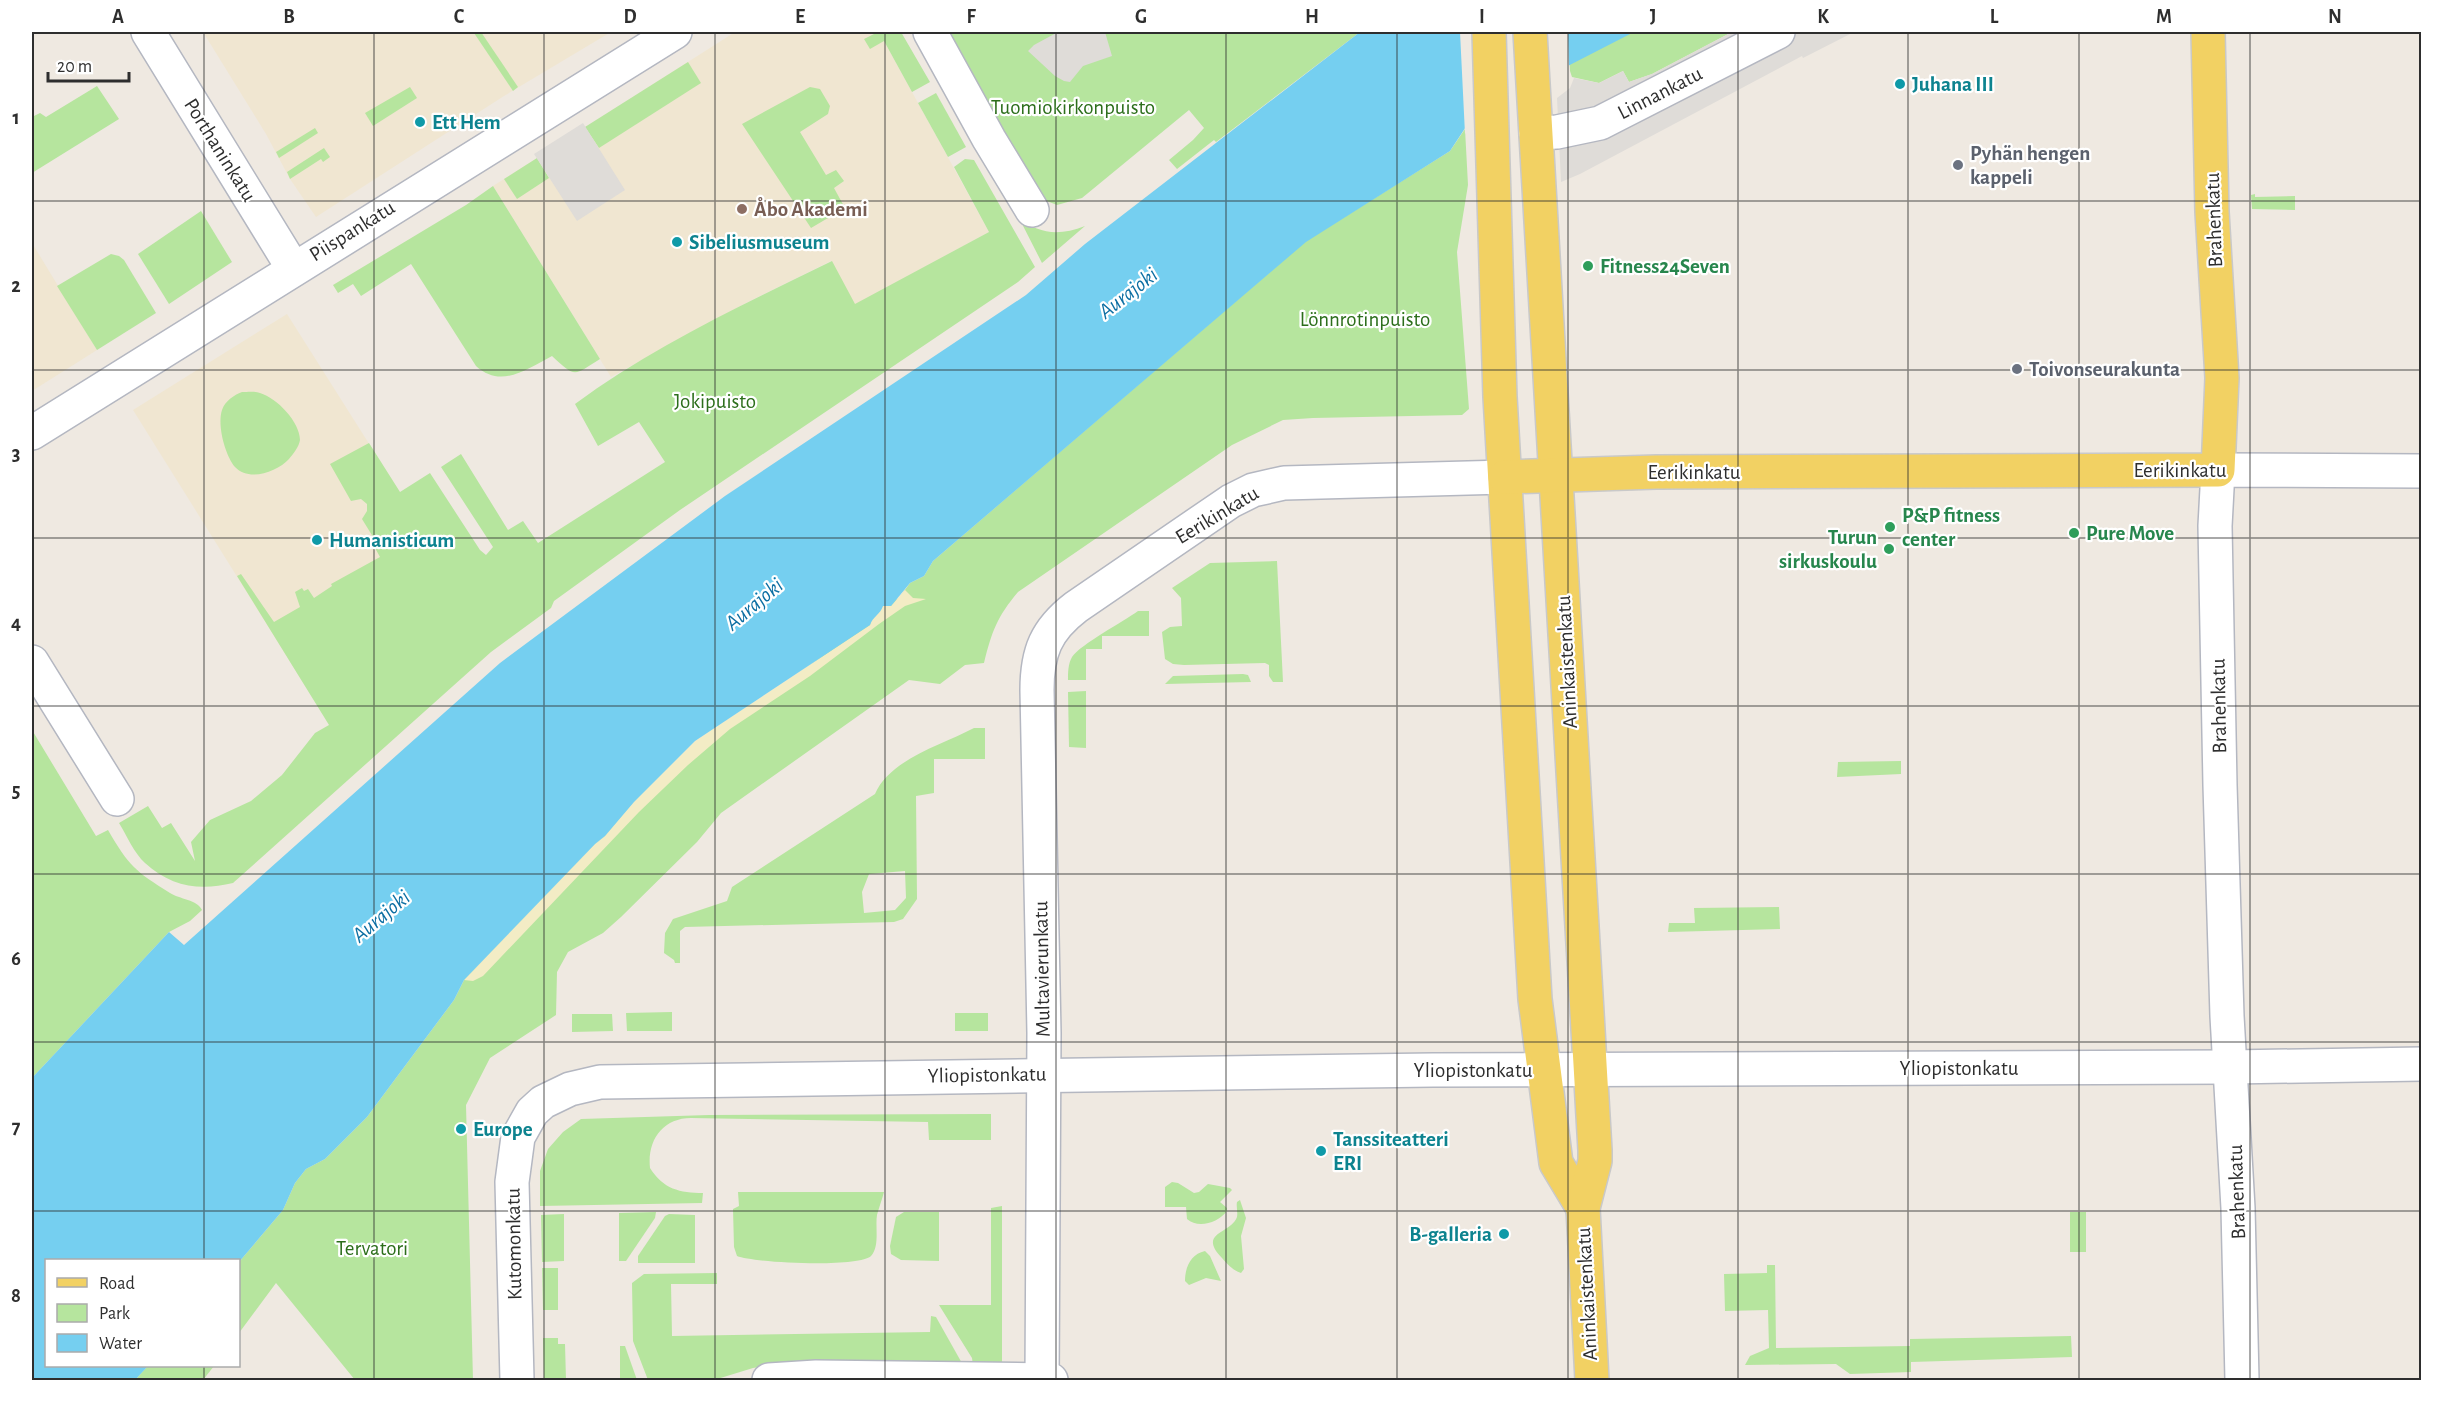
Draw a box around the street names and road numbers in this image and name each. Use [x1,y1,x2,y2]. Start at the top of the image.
street label: Linnankatu [1614,63,1706,123]
street label: Porthaninkatu [180,95,260,205]
street label: Brahenkatu [2202,172,2226,268]
street label: Piispankatu [306,196,399,265]
street label: Eerikinkatu [2134,460,2227,481]
street label: Eerikinkatu [1648,462,1741,483]
street label: Eerikinkatu [1172,482,1262,548]
street label: Aninkaistenkatu [1553,594,1581,729]
street label: Brahenkatu [2208,658,2230,754]
street label: Multavierunkatu [1030,900,1054,1037]
street label: Yliopistonkatu [1900,1058,2019,1079]
street label: Yliopistonkatu [1414,1060,1533,1081]
street label: Yliopistonkatu [927,1063,1047,1087]
street label: Brahenkatu [2225,1144,2249,1240]
street label: Kutomonkatu [503,1187,525,1300]
street label: Aninkaistenkatu [1573,1226,1601,1361]

